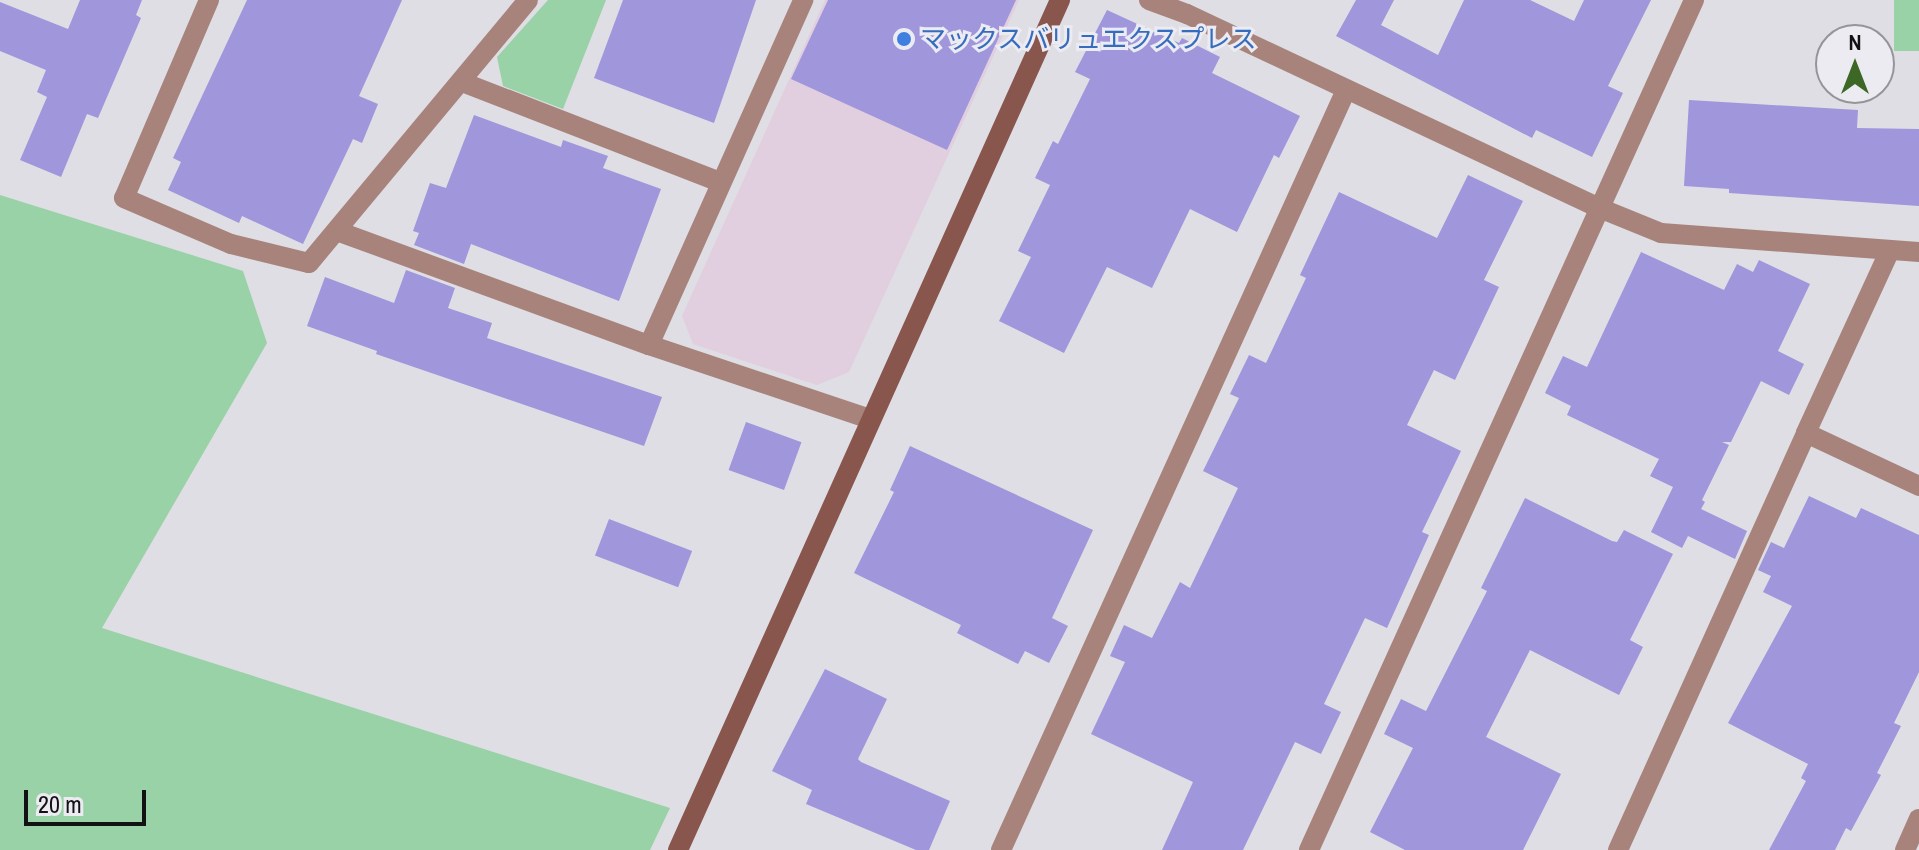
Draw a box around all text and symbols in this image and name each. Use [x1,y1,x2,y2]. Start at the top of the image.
place label: マックスバリュエクスプレス [920,23,1258,55]
north arrow [1815,24,1895,104]
text: N [1848,27,1862,57]
marker: マックスバリュエクスプレス [895,30,913,48]
scale bar [28,774,150,824]
text: 20 m [38,788,82,820]

